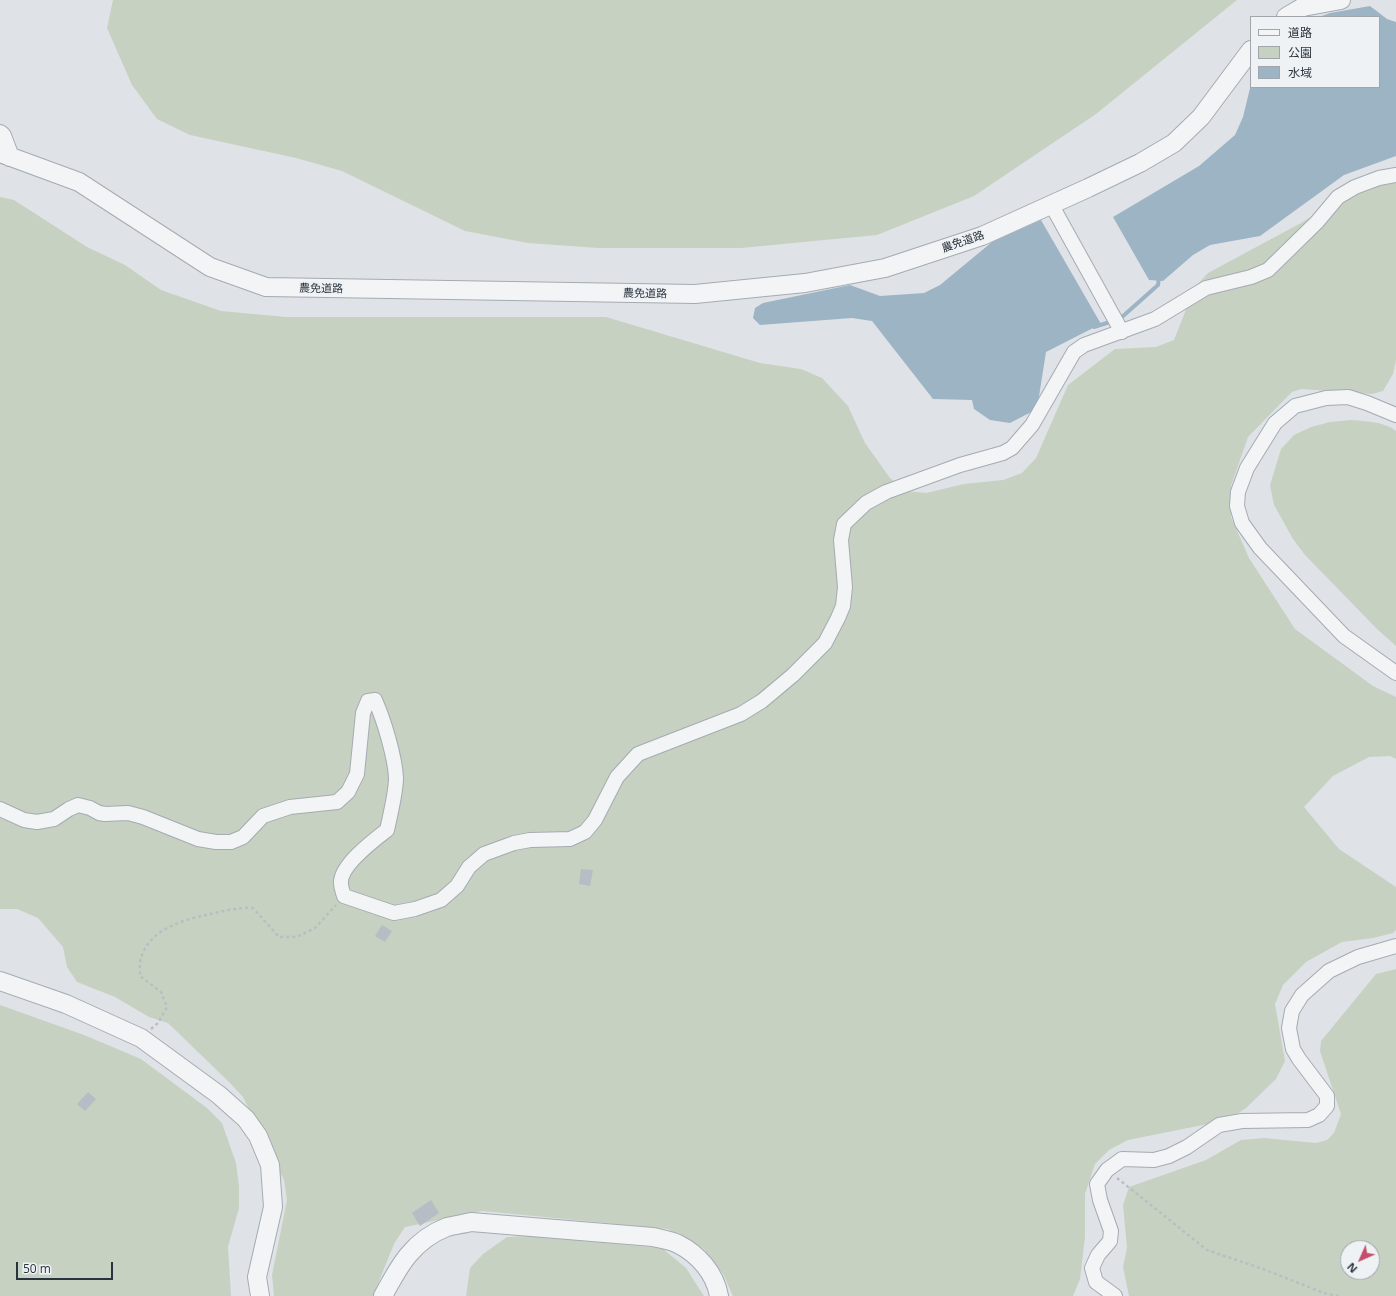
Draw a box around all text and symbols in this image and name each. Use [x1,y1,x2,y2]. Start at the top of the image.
legend [1250,16,1380,88]
text: 道路 [1288,24,1312,41]
text: 公園 [1288,44,1312,61]
text: 水域 [1288,64,1312,81]
street label: 農免道路 [940,229,986,255]
street label: 農免道路 [299,282,343,296]
street label: 農免道路 [623,287,667,301]
north arrow [1340,1240,1380,1280]
scale bar [18,1254,115,1280]
text: 50 m [23,1260,51,1277]
text: N [1343,1260,1360,1277]

